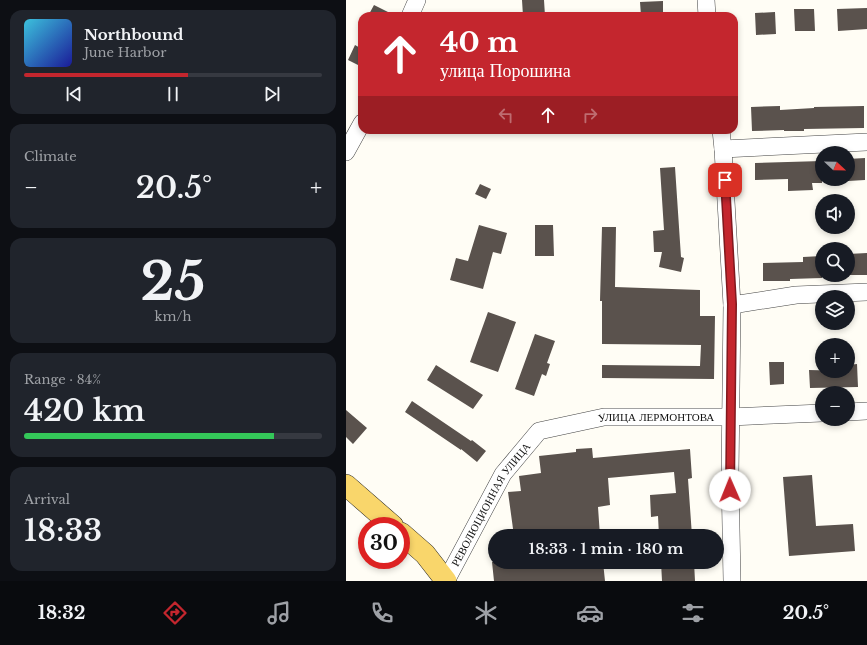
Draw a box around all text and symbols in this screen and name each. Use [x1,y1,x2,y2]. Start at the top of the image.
text: Northbound [84,25,183,44]
text: 40 m [440,25,518,60]
icon: ahead [374,28,426,80]
text: June Harbor [84,44,166,61]
text: улица Порошина [440,60,571,82]
icon: previous [63,83,85,105]
icon: pause [162,83,184,105]
icon: next [261,83,283,105]
icon: left [495,104,517,126]
icon: ahead [537,104,559,126]
icon: right [579,104,601,126]
north arrow [815,146,855,186]
map controls [815,146,855,426]
text: Climate [24,148,77,165]
pin [708,163,742,197]
text: 20.5° [136,169,212,206]
icon: arrive [714,169,736,191]
text: − [24,174,38,201]
text: + [310,174,322,201]
button: sound [815,194,855,234]
button: search [815,242,855,282]
text: 25 [141,250,205,314]
button: layers [815,290,855,330]
text: km/h [155,308,191,325]
button: + [815,338,855,378]
text: Range · 84% [24,371,101,388]
button: − [815,386,855,426]
text: 420 km [24,392,145,429]
street label: УЛИЦА ЛЕРМОНТОВА [597,410,714,425]
street label: РЕВОЛЮЦИОННАЯ УЛИЦА [448,440,533,569]
position arrow [709,469,751,511]
text: Arrival [24,491,70,508]
text: 18:33 [24,512,102,549]
speed limit sign: 30 [358,517,410,569]
text: 18:33 · 1 min · 180 m [529,539,683,558]
icon: directions [161,599,189,627]
icon: music [265,599,293,627]
icon: phone [368,599,396,627]
icon: climate [472,599,500,627]
icon: car [576,599,604,627]
icon: filters [679,599,707,627]
text: 18:32 [38,602,85,624]
text: 20.5° [783,602,829,624]

